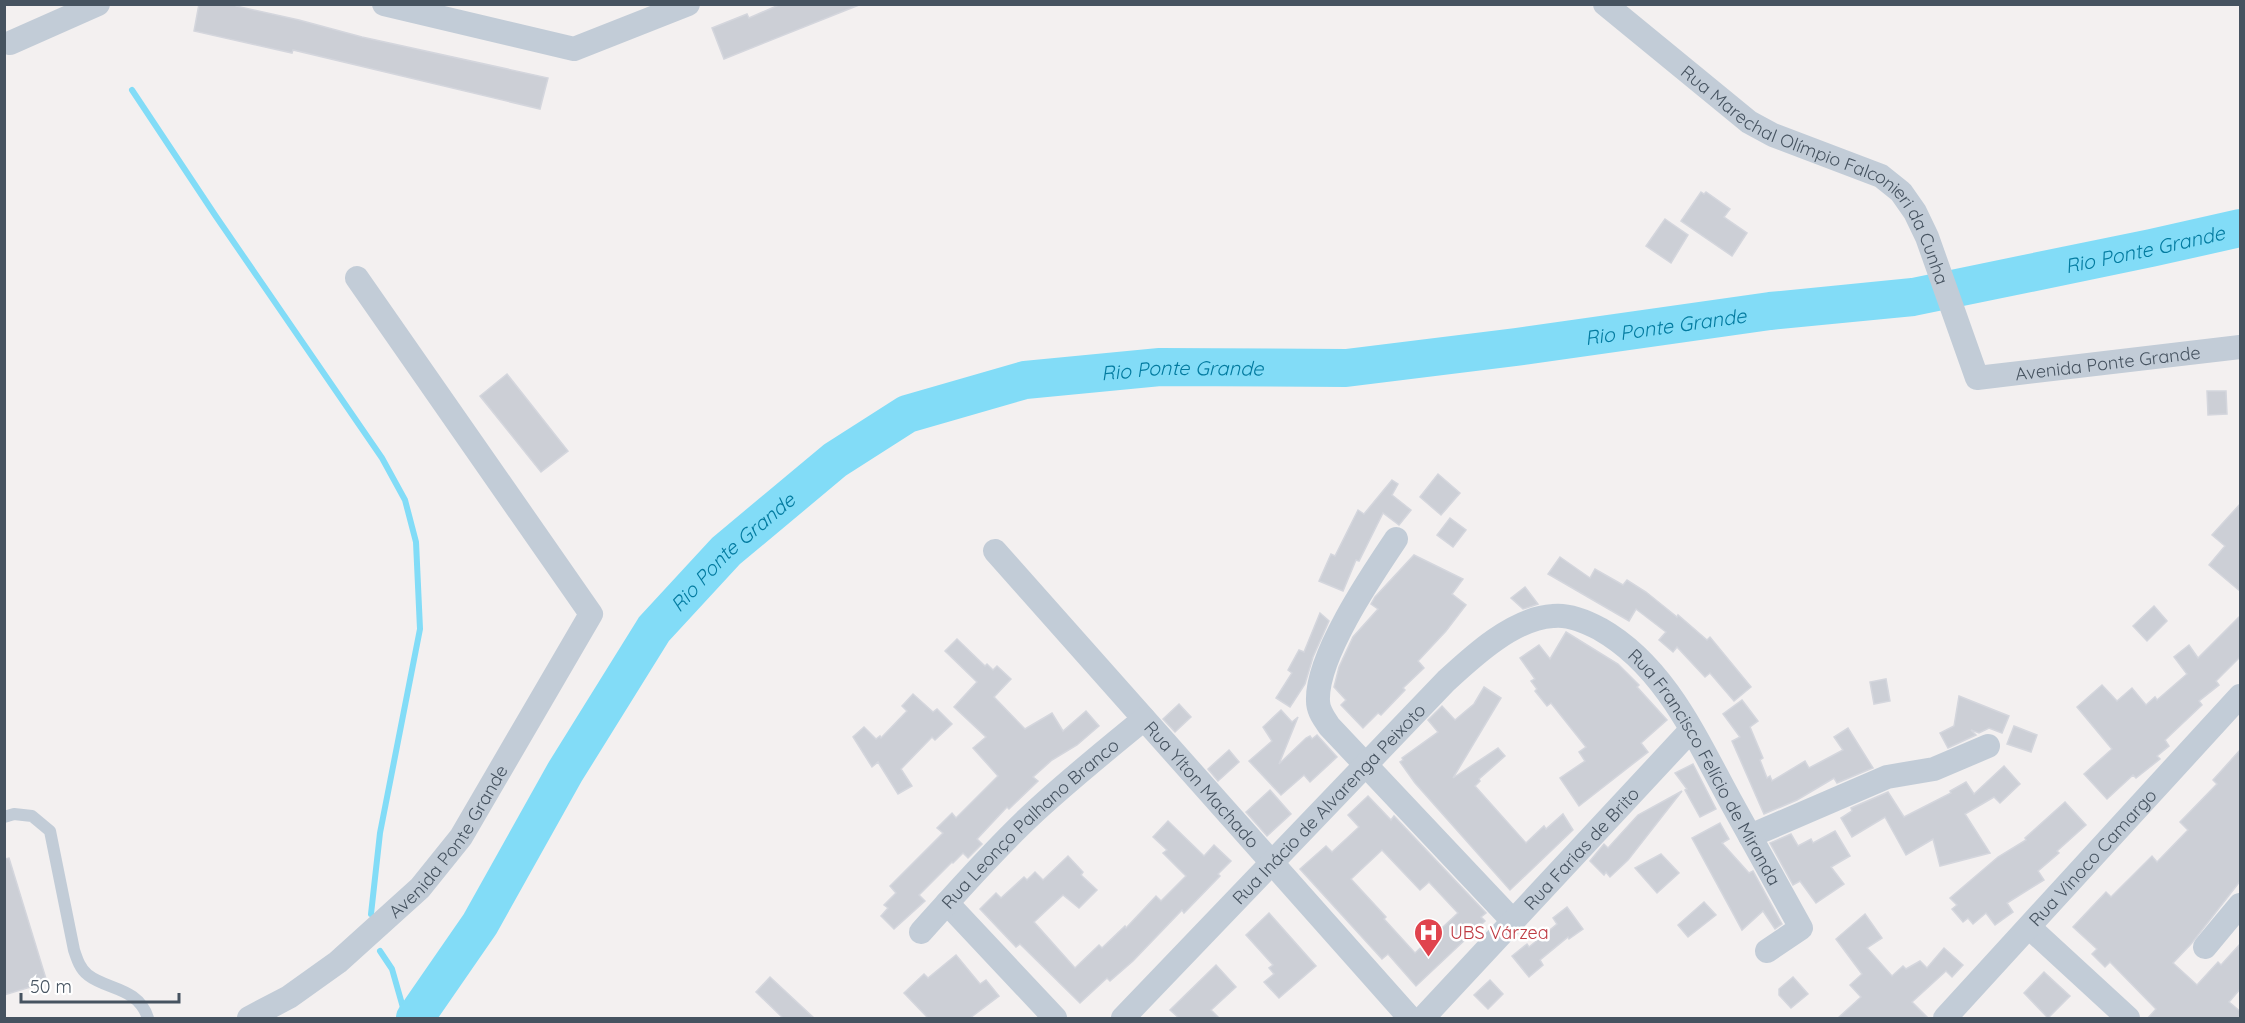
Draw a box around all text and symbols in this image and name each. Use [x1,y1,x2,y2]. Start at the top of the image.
street label: Rua Marechal Olímpio Falconieri da Cunha [1676,60,1954,287]
water label: Rio Ponte Grande [2063,219,2228,278]
water label: Rio Ponte Grande [1583,302,1748,350]
street label: Avenida Ponte Grande [2014,340,2202,385]
water label: Rio Ponte Grande [1100,354,1264,385]
water label: Rio Ponte Grande [664,486,800,616]
street label: Rua Francisco Felício de Miranda [1624,643,1786,889]
street label: Rua Inácio de Alvarenga Peixoto [1227,698,1430,909]
street label: Rua Ylton Machado [1140,716,1265,853]
street label: Rua Leonço Palhano Branco [936,733,1123,913]
street label: Avenida Ponte Grande [383,760,512,923]
street label: Rua Farias de Brito [1518,782,1644,914]
street label: Rua Vinoco Camargo [2023,784,2161,931]
hospital icon: UBS Várzea [1413,916,1445,958]
place label: UBS Várzea [1450,921,1549,944]
scale bar [21,966,178,1004]
text: 50 m [30,975,72,998]

